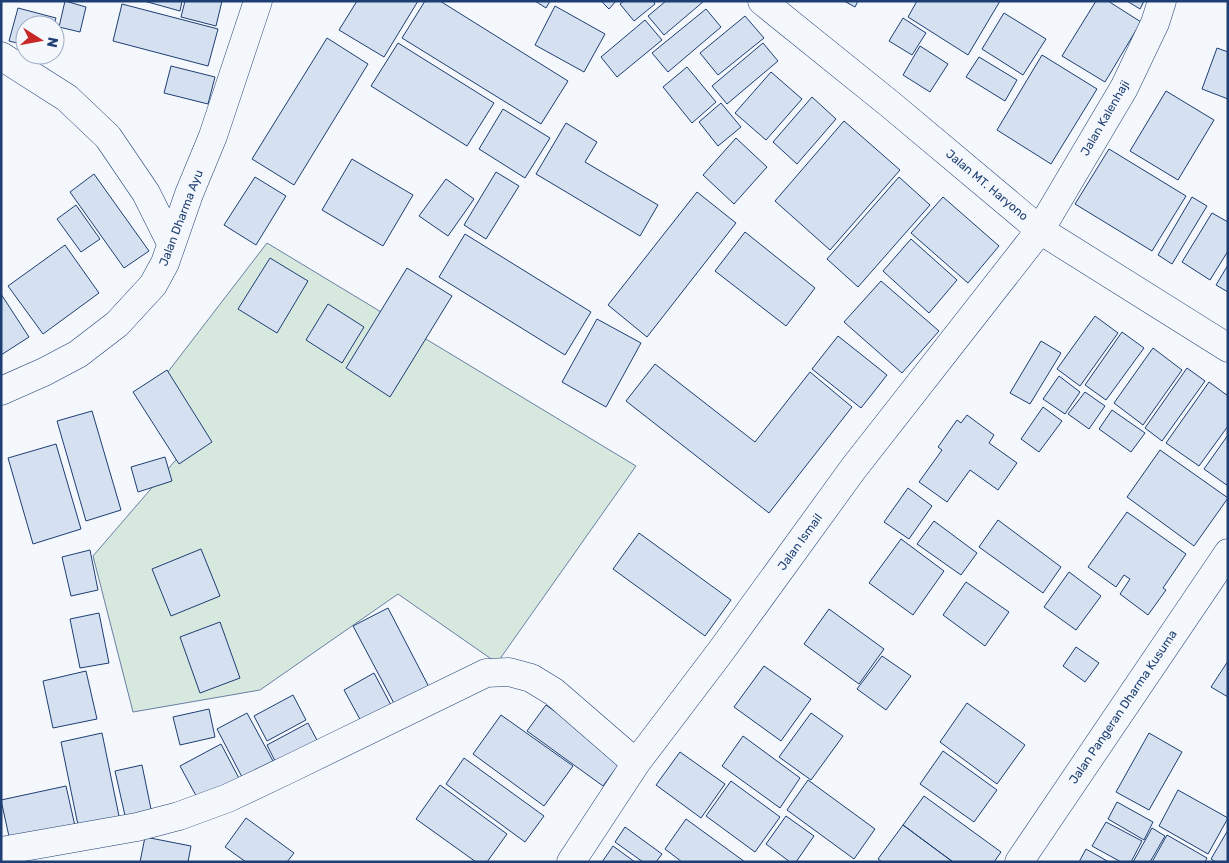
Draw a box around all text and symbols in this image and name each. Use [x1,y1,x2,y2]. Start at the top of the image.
north arrow [15,15,65,65]
text: N [43,36,62,49]
street label: Jalan Kalenhaji [1078,78,1132,158]
street label: Jalan MT. Haryono [943,147,1031,223]
street label: Jalan Dharma Ayu [156,168,206,268]
street label: Jalan Ismail [775,511,825,573]
street label: Jalan Pangeran Dharma Kusuma [1066,627,1180,787]

